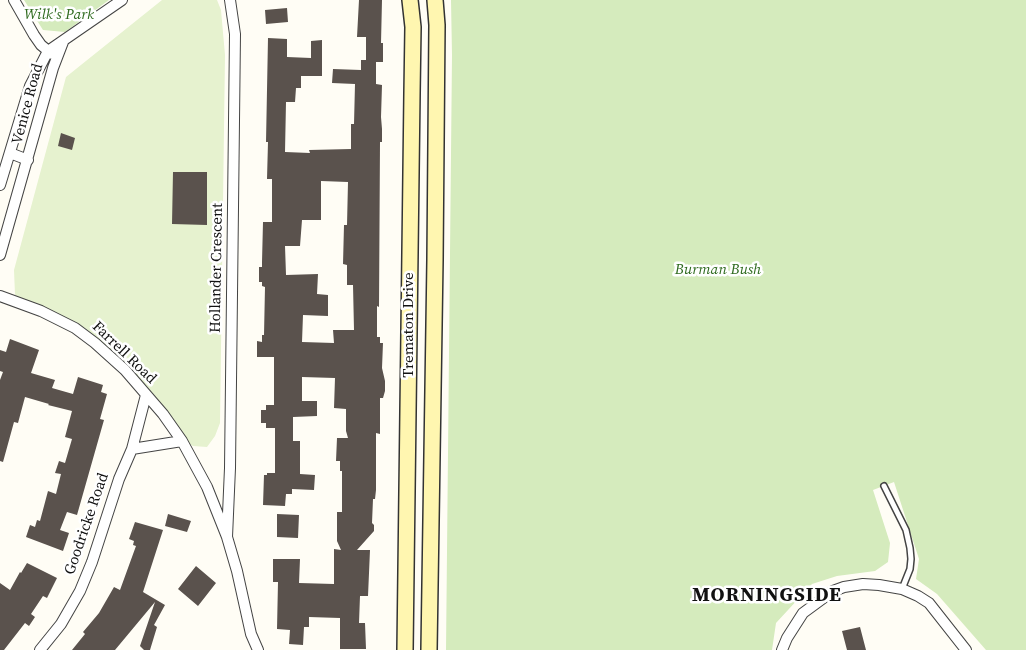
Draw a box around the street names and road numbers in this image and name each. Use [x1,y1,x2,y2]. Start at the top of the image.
street label: Venice Road [9,62,47,146]
street label: Hollander Crescent [207,203,227,333]
street label: Trematon Drive [400,272,418,378]
street label: Farrell Road [88,318,160,388]
street label: Goodricke Road [61,471,113,577]

